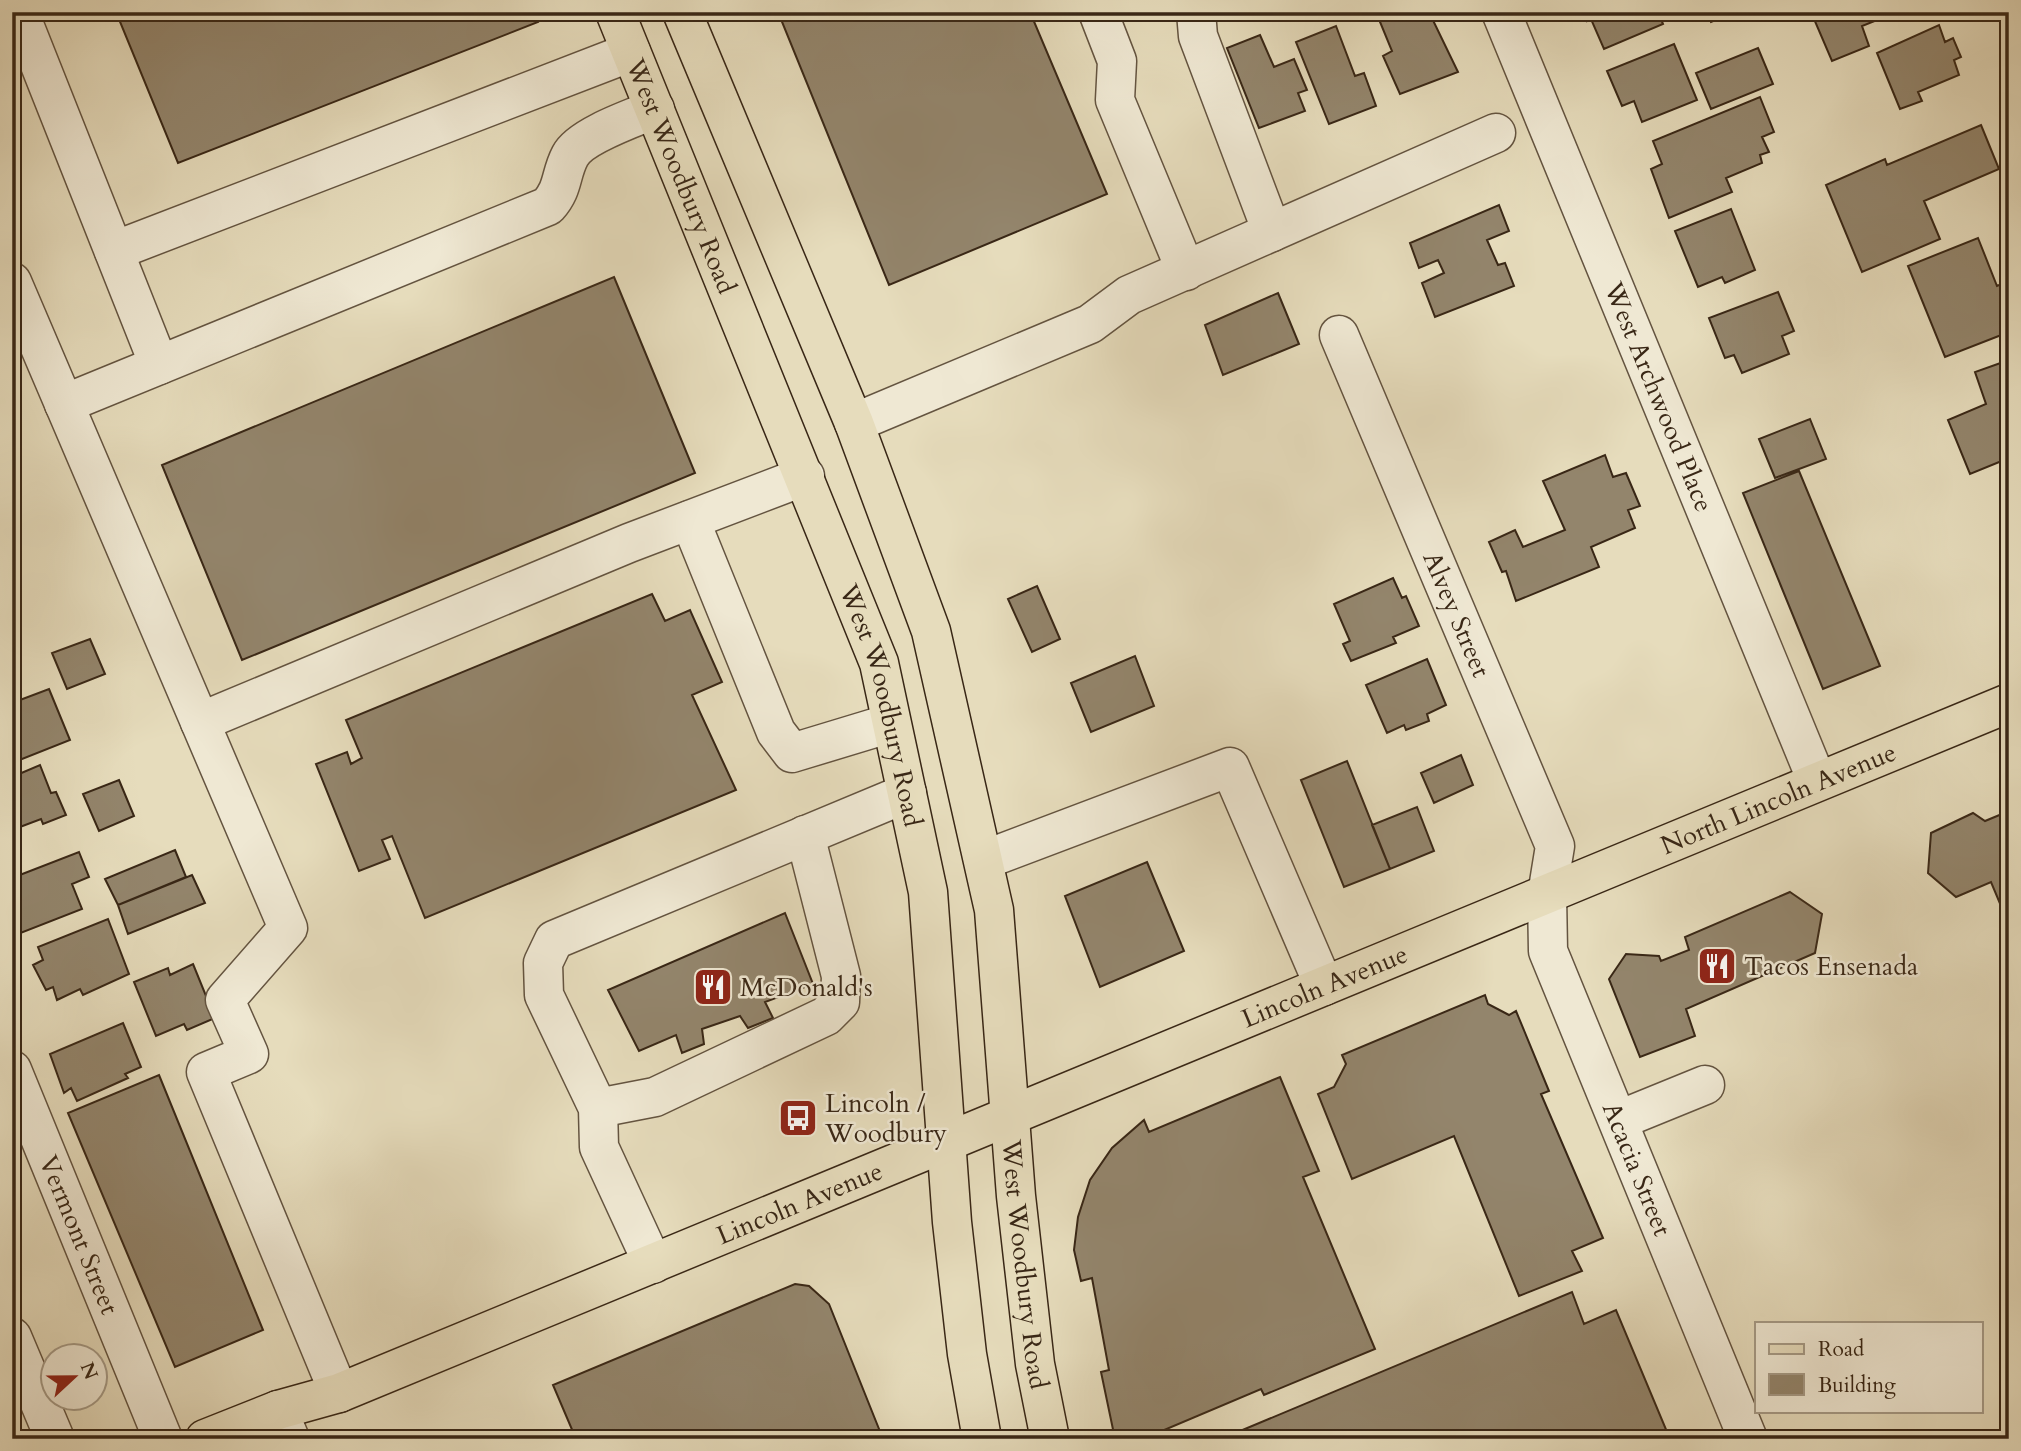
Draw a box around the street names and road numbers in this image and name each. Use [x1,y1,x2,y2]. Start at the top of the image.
street label: West Woodbury Road [618,52,745,299]
street label: West Archwood Place [1596,276,1722,517]
street label: Alvey Street [1415,546,1499,682]
street label: West Woodbury Road [831,578,931,830]
street label: North Lincoln Avenue [1655,734,1901,863]
street label: Lincoln Avenue [1236,936,1413,1036]
street label: Acacia Street [1594,1097,1680,1241]
street label: West Woodbury Road [994,1137,1057,1392]
street label: Vermont Street [31,1150,128,1320]
street label: Lincoln Avenue [711,1153,888,1253]

